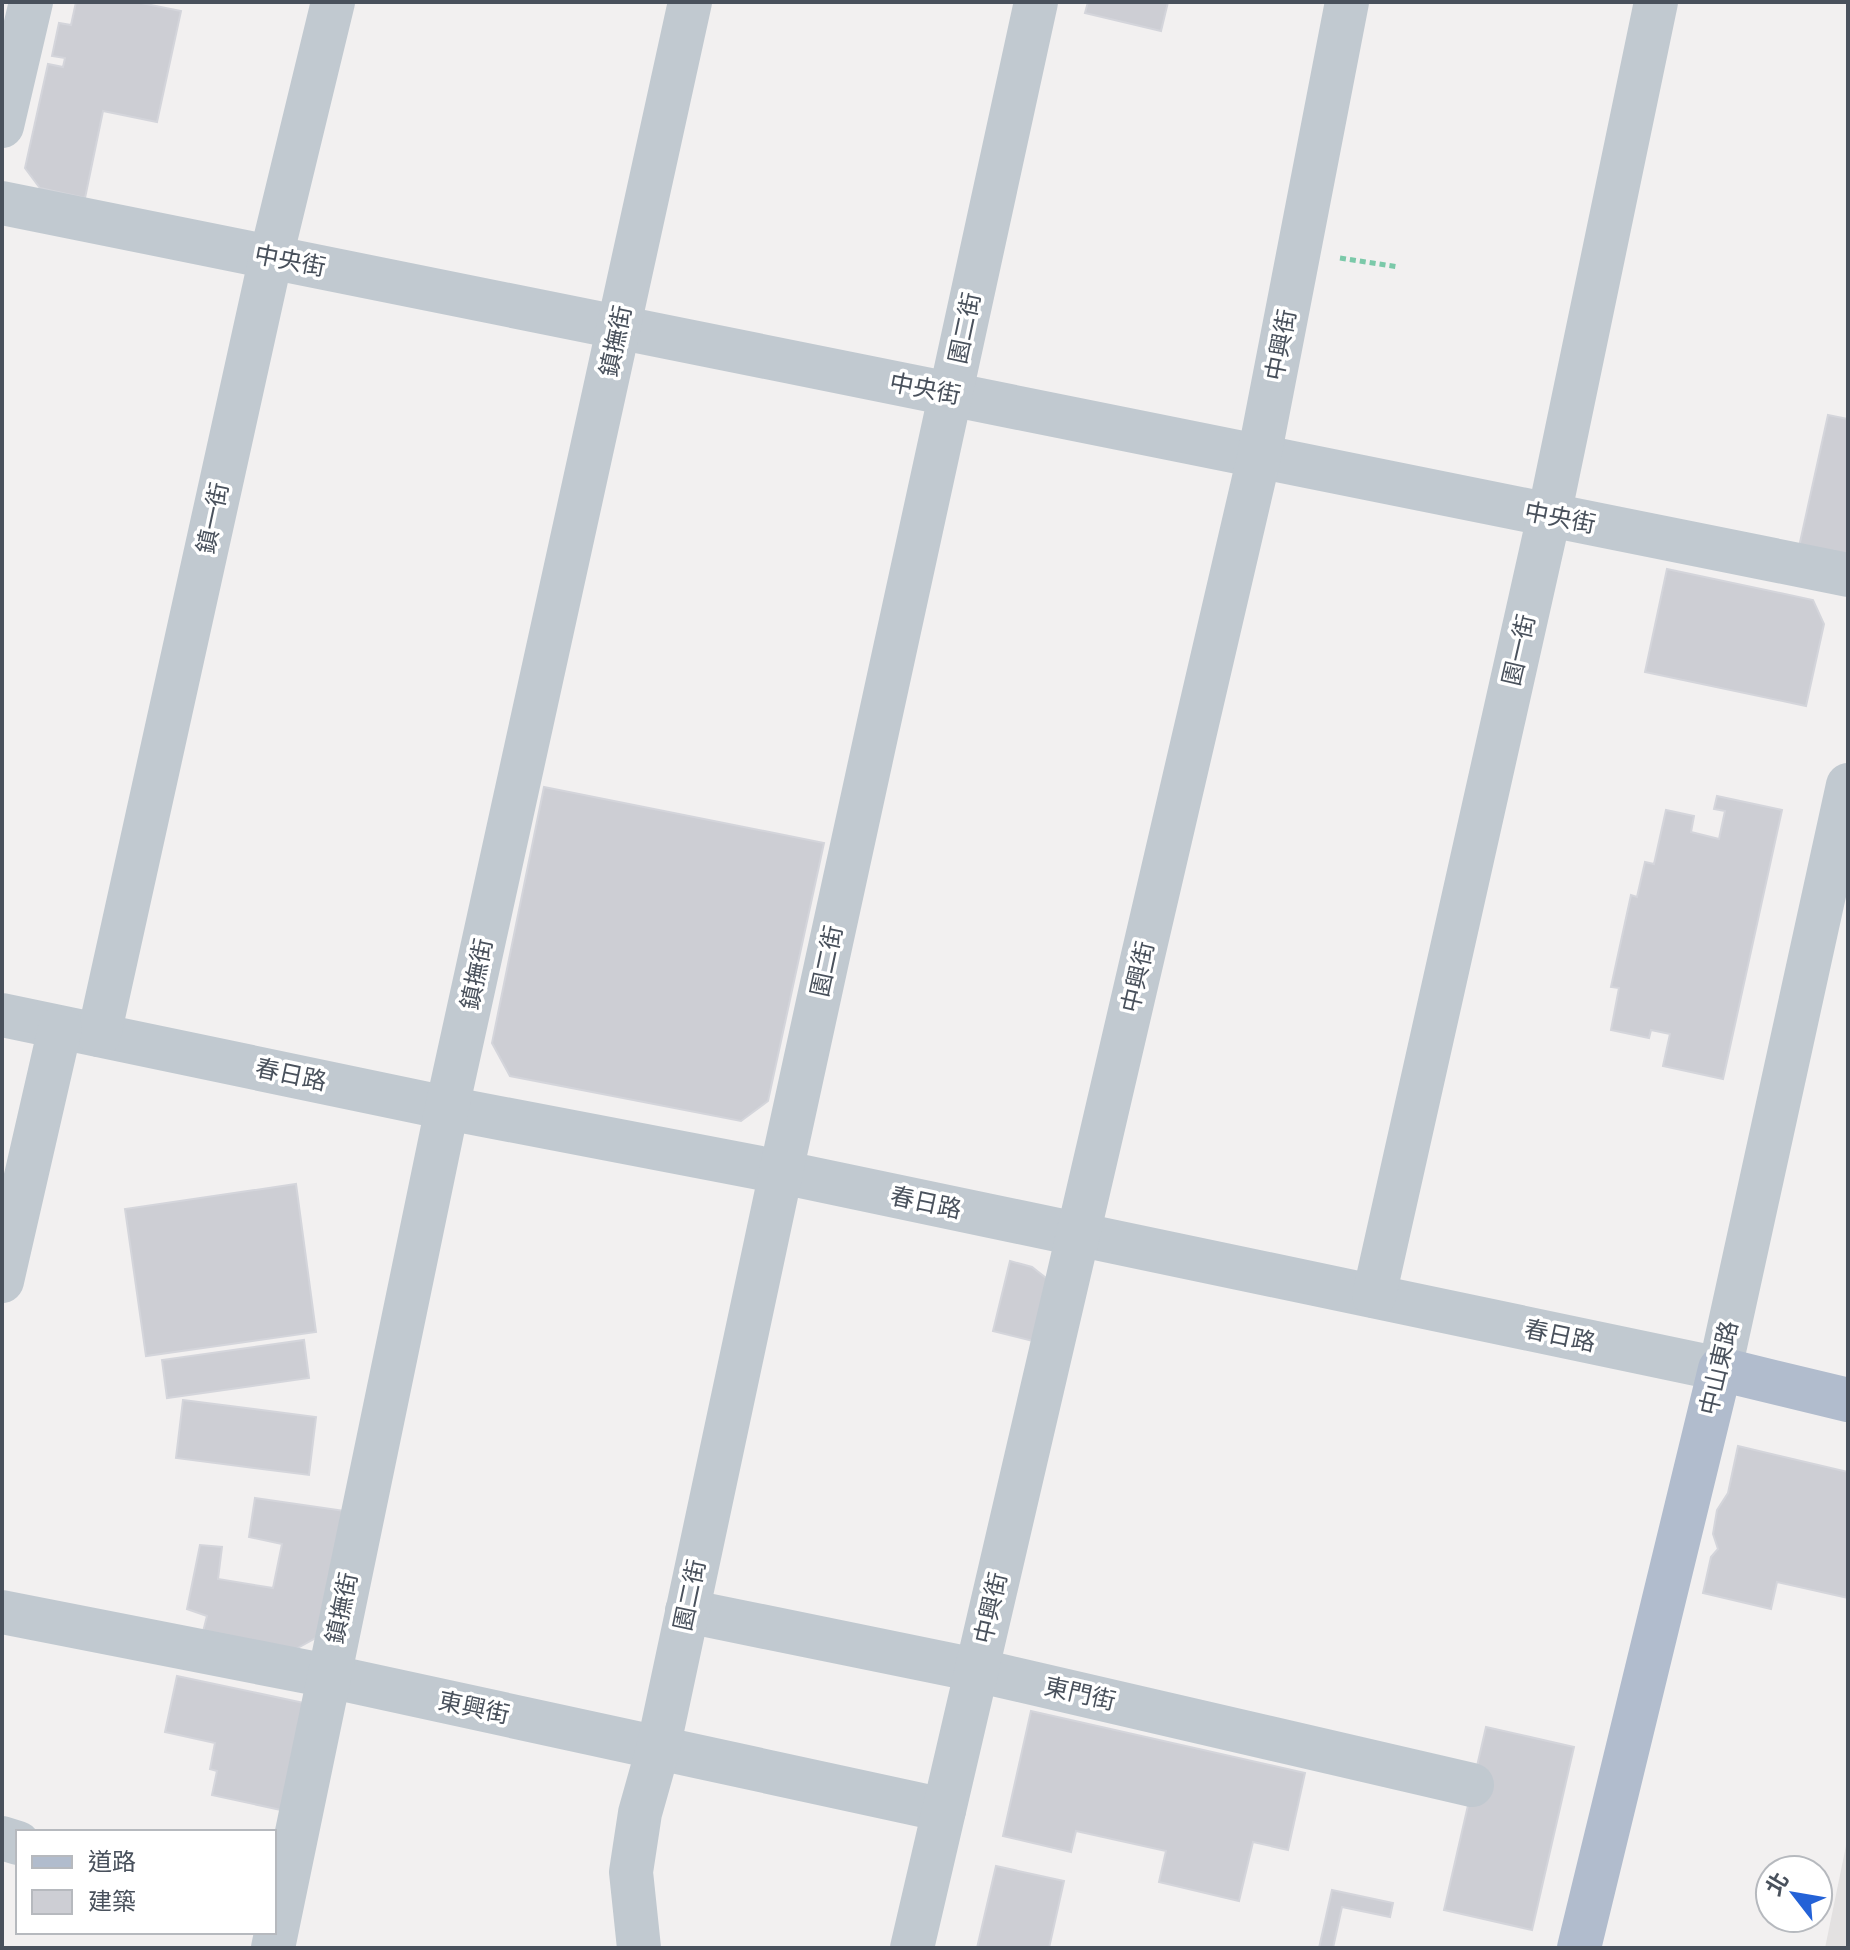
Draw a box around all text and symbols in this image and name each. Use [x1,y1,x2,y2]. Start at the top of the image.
street label: 中央街 [252,237,329,284]
street label: 園二街 [941,289,988,367]
street label: 鎮撫街 [592,302,639,380]
street label: 中興街 [1257,306,1304,383]
street label: 中央街 [887,365,964,412]
street label: 鎮一街 [189,479,236,557]
street label: 中央街 [1522,494,1599,541]
street label: 園一街 [1494,611,1543,689]
street label: 園二街 [803,922,850,1000]
street label: 鎮撫街 [453,935,500,1013]
street label: 中興街 [1113,938,1162,1016]
street label: 春日路 [252,1051,330,1098]
street label: 春日路 [887,1179,965,1226]
street label: 春日路 [1521,1312,1599,1359]
street label: 中山東路 [1692,1317,1745,1418]
street label: 園二街 [666,1556,713,1634]
street label: 鎮撫街 [318,1569,365,1647]
street label: 中興街 [966,1569,1015,1647]
street label: 東門街 [1041,1669,1119,1718]
street label: 東興街 [435,1684,513,1731]
legend [16,1830,276,1934]
text: 道路 [88,1845,136,1878]
north arrow [1754,1854,1834,1934]
text: 北 [1758,1867,1796,1901]
text: 建築 [88,1885,136,1918]

